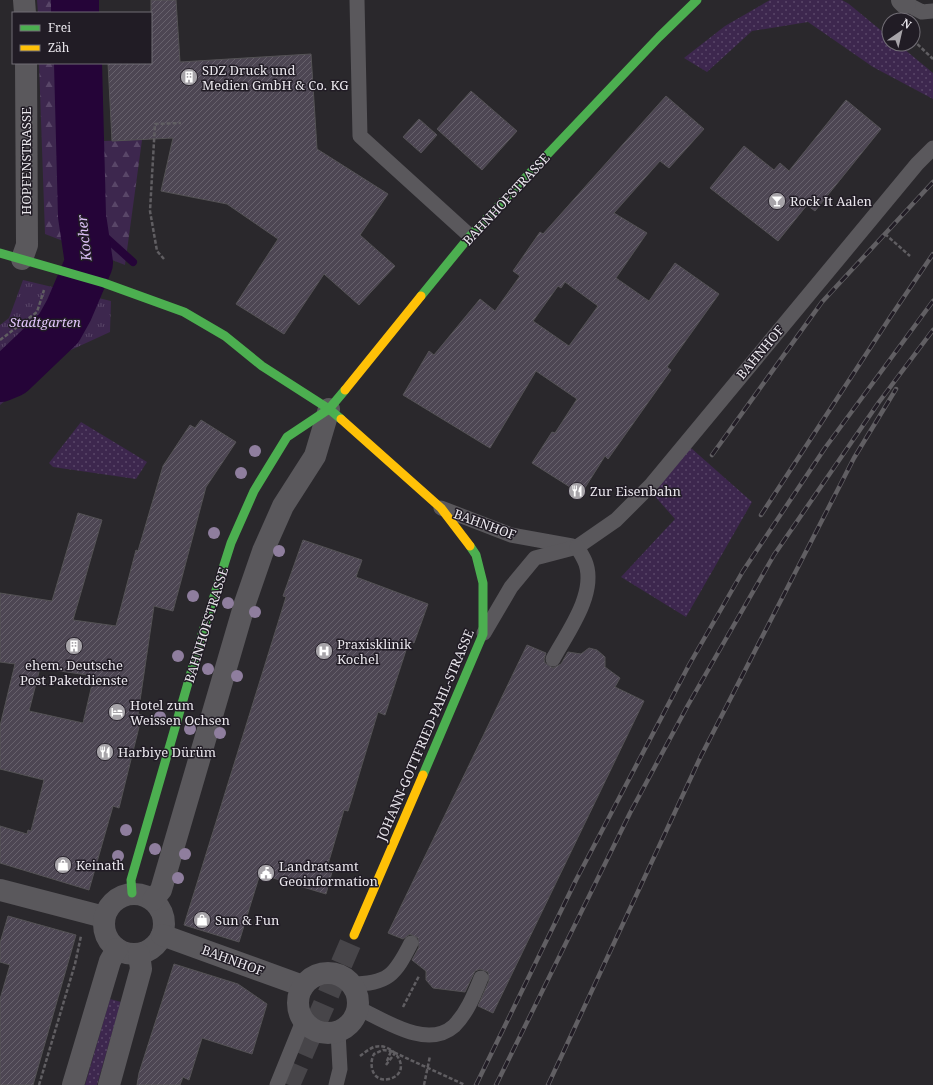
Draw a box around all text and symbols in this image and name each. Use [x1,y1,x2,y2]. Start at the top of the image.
legend [12,12,152,64]
north arrow [881,12,921,52]
text: N [899,15,915,32]
text: Frei [48,19,71,36]
text: Zäh [48,39,70,56]
place label: SDZ Druck und Medien GmbH & Co. KG [202,61,349,94]
building icon: SDZ Druck und Medien GmbH & Co. KG [179,67,199,87]
street label: HOPFENSTRASSE [17,107,35,215]
street label: BAHNHOFSTRASSE [459,149,553,249]
bar icon: Rock It Aalen [767,191,787,211]
place label: Rock It Aalen [790,192,873,210]
water label: Kocher [72,214,95,263]
park label: Stadtgarten [9,313,81,331]
street label: BAHNHOF [732,321,788,383]
restaurant icon: Zur Eisenbahn [567,481,587,501]
place label: Zur Eisenbahn [590,482,681,500]
street label: BAHNHOF [451,504,519,544]
street label: BAHNHOFSTRASSE [180,565,232,685]
street label: JOHANN-GOTTFRIED-PAHL-STRASSE [372,626,478,845]
place label: Praxisklinik Kochel [337,635,412,668]
building icon: ehem. Deutsche Post Paketdienste [64,636,84,656]
hospital icon: Praxisklinik Kochel [314,641,334,661]
place label: ehem. Deutsche Post Paketdienste [20,656,128,689]
place label: Hotel zum Weissen Ochsen [130,696,231,729]
hotel icon: Hotel zum Weissen Ochsen [107,702,127,722]
restaurant icon: Harbiye Dürüm [95,742,115,762]
place label: Harbiye Dürüm [118,743,216,761]
shop icon: Keinath [53,855,73,875]
place label: Keinath [76,856,125,874]
place label: Landratsamt Geoinformation [279,857,379,890]
public building icon: Landratsamt Geoinformation [256,863,276,883]
shop icon: Sun & Fun [192,910,212,930]
place label: Sun & Fun [215,911,280,929]
street label: BAHNHOF [199,940,267,980]

